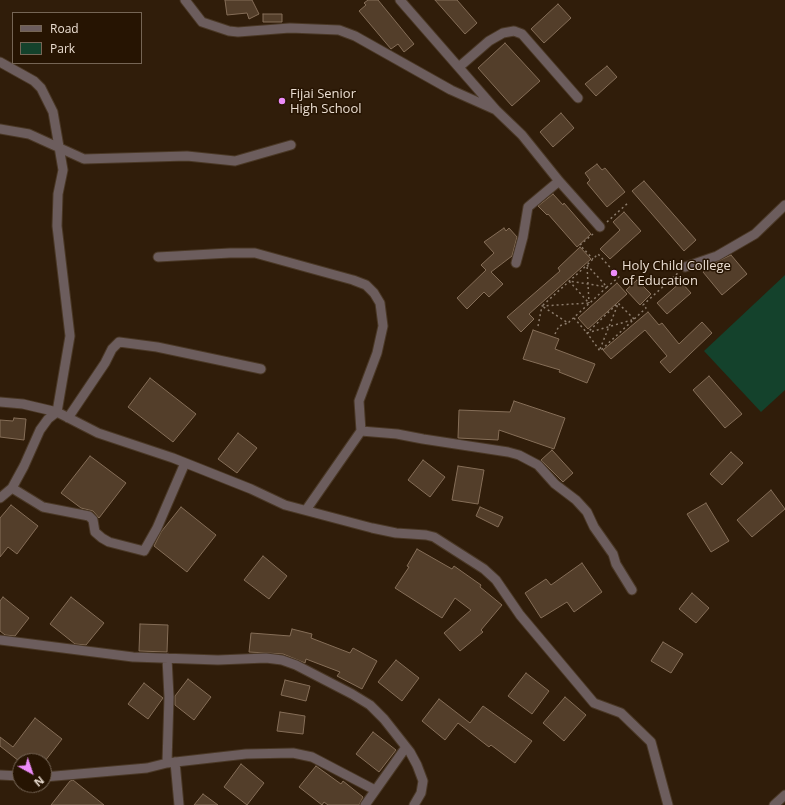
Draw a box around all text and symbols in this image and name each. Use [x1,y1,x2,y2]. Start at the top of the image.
legend [12,12,142,64]
text: Road [50,20,79,37]
text: Park [50,40,75,57]
place label: Fijai Senior High School [290,86,362,117]
marker: Fijai Senior High School [277,96,287,106]
place label: Holy Child College of Education [622,258,731,289]
marker: Holy Child College of Education [609,268,619,278]
north arrow [12,753,52,793]
text: N [31,773,48,790]

